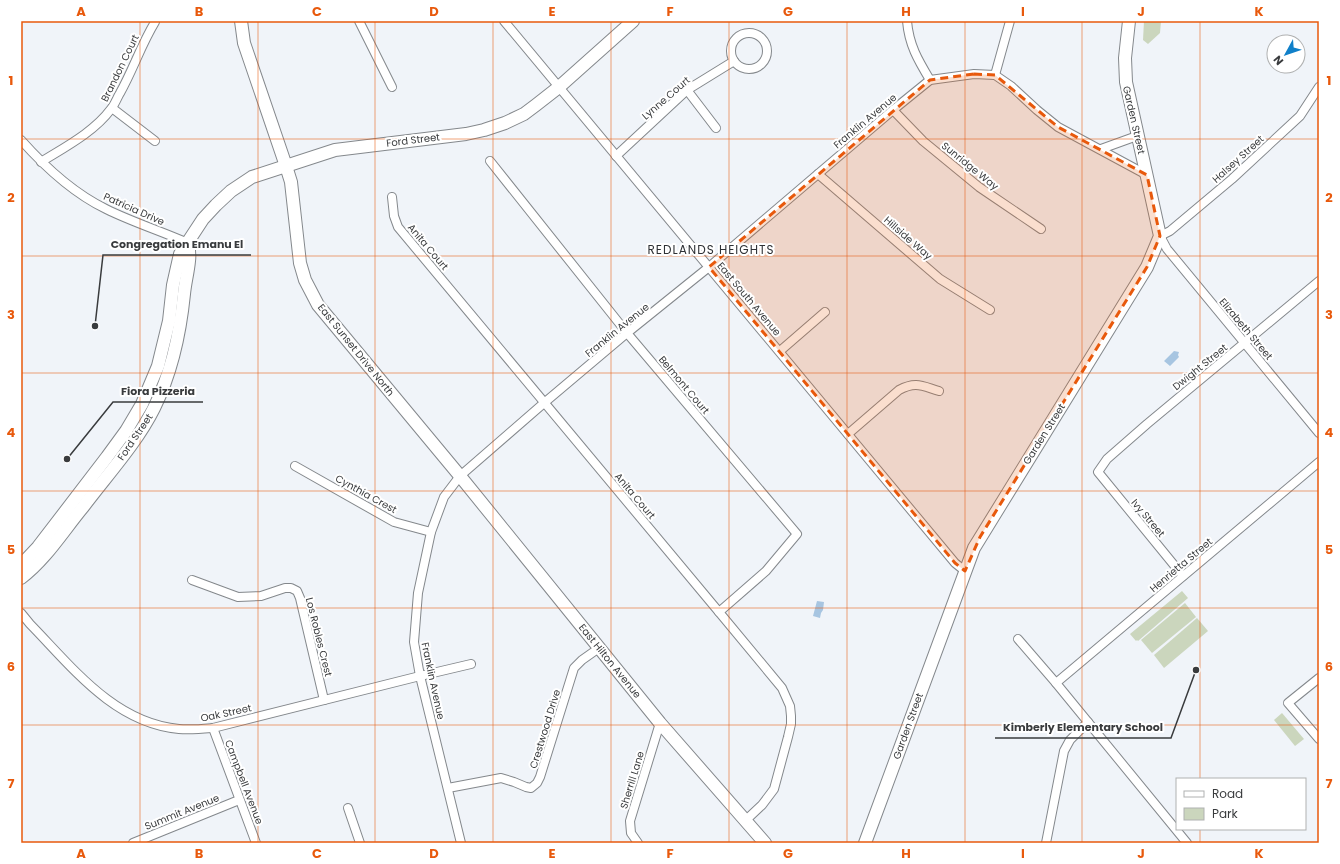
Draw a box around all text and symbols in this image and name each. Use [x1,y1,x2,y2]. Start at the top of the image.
text: A [76,2,86,21]
text: B [195,2,204,21]
text: C [312,2,322,21]
text: D [429,2,439,21]
text: E [548,2,556,21]
text: F [666,2,674,21]
text: G [783,2,793,21]
text: H [901,2,911,21]
text: I [1021,2,1025,21]
text: J [1137,2,1145,21]
text: K [1254,2,1264,21]
street label: Brandon Court [97,32,143,104]
north arrow [1266,34,1306,74]
text: N [1270,52,1287,69]
text: 1 [9,71,13,90]
text: 1 [1327,71,1331,90]
street label: Lynne Court [639,73,694,123]
street label: Garden Street [1119,84,1149,156]
street label: Franklin Avenue [830,90,900,152]
street label: Ford Street [385,129,441,151]
street label: Halsey Street [1209,131,1267,186]
street label: Sunridge Way [938,138,1002,194]
text: 2 [7,188,15,207]
text: 2 [1325,188,1333,207]
street label: Patricia Drive [101,189,167,229]
street label: Hillside Way [881,213,936,264]
street label: Anita Court [404,221,452,274]
callout: Congregation Emanu El [103,232,251,255]
text: Congregation Emanu El [111,236,243,252]
district label: REDLANDS HEIGHTS [648,241,774,258]
street label: East South Avenue [714,259,784,339]
street label: Elizabeth Street [1216,295,1277,363]
street label: Franklin Avenue [582,299,652,361]
street label: East Sunset Drive North [314,301,398,399]
text: 3 [7,305,15,324]
text: 3 [1325,305,1333,324]
street label: Dwight Street [1169,340,1231,394]
street label: Belmont Court [655,353,713,418]
callout: Fiora Pizzeria [113,379,203,402]
text: Fiora Pizzeria [121,383,195,399]
street label: Garden Street [1019,400,1069,467]
street label: Ford Street [114,410,156,464]
text: 4 [7,423,16,442]
text: 4 [1325,423,1334,442]
street label: Anita Court [611,470,659,523]
street label: Cynthia Crest [333,471,400,517]
street label: Ivy Street [1128,496,1169,541]
street label: Henrietta Street [1146,534,1216,596]
text: 5 [7,540,15,559]
text: 5 [1325,540,1333,559]
street label: Los Robles Crest [302,596,336,678]
street label: East Hilton Avenue [575,621,645,701]
street label: Franklin Avenue [417,641,449,721]
text: 6 [7,657,15,676]
text: 6 [1325,657,1333,676]
street label: Crestwood Drive [526,688,564,770]
street label: Garden Street [889,690,927,761]
street label: Oak Street [199,700,253,726]
callout: Kimberly Elementary School [995,715,1171,738]
text: Kimberly Elementary School [1003,719,1163,735]
street label: Campbell Avenue [221,737,267,827]
street label: Sherrill Lane [616,749,648,811]
text: 7 [8,774,15,793]
text: 7 [1326,774,1333,793]
legend [1176,778,1306,830]
text: Road [1212,785,1243,802]
street label: Summit Avenue [142,790,222,834]
text: Park [1212,805,1239,822]
text: A [76,844,86,863]
text: B [195,844,204,863]
text: C [312,844,322,863]
text: D [429,844,439,863]
text: E [548,844,556,863]
text: F [666,844,674,863]
text: G [783,844,793,863]
text: H [901,844,911,863]
text: I [1021,844,1025,863]
text: J [1137,844,1145,863]
text: K [1254,844,1264,863]

